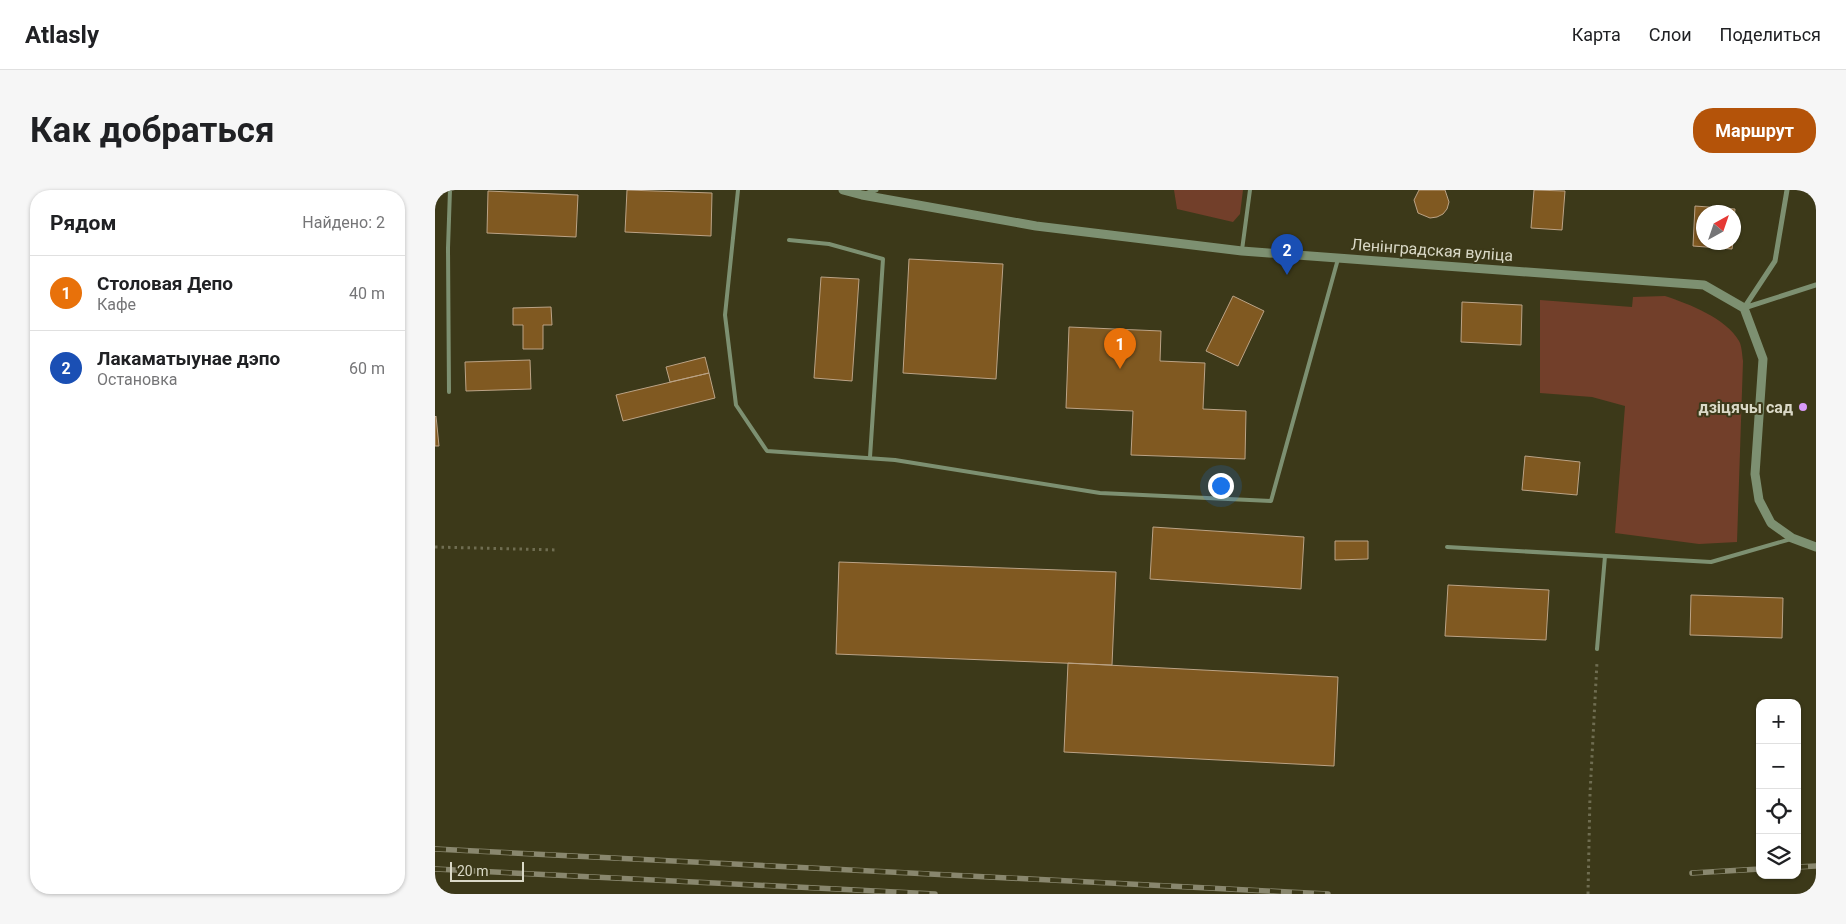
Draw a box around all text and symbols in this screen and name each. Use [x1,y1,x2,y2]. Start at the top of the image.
text: Atlasly [25,21,99,49]
text: Карта [1572,24,1621,45]
text: Слои [1649,24,1692,45]
text: Поделиться [1720,24,1821,45]
button: Маршрут [1693,108,1816,153]
text: Как добраться [30,110,275,151]
north arrow [1696,205,1741,250]
text: Рядом [50,211,116,235]
text: Найдено: 2 [302,213,385,232]
pin: 2 [1271,234,1303,275]
street label: Ленінградская вуліца [1350,235,1514,265]
text: Столовая Депо [97,272,233,295]
text: 1 [61,284,71,303]
text: 40 m [349,284,385,303]
text: Кафе [97,295,136,314]
pin: 1 [1104,328,1136,369]
text: Лакаматыунае дэпо [97,347,280,370]
text: 2 [61,359,71,378]
text: 60 m [349,359,385,378]
text: Остановка [97,370,178,389]
place label: дзіцячы сад [1699,398,1793,417]
marker: дзіцячы сад [1797,401,1809,413]
your location [1208,473,1234,499]
map controls [1756,699,1801,879]
button: + [1756,699,1801,744]
button: − [1756,744,1801,789]
button: locate [1756,789,1801,834]
button: layers [1756,834,1801,879]
scale bar [450,859,524,882]
text: 20 m [457,863,489,879]

